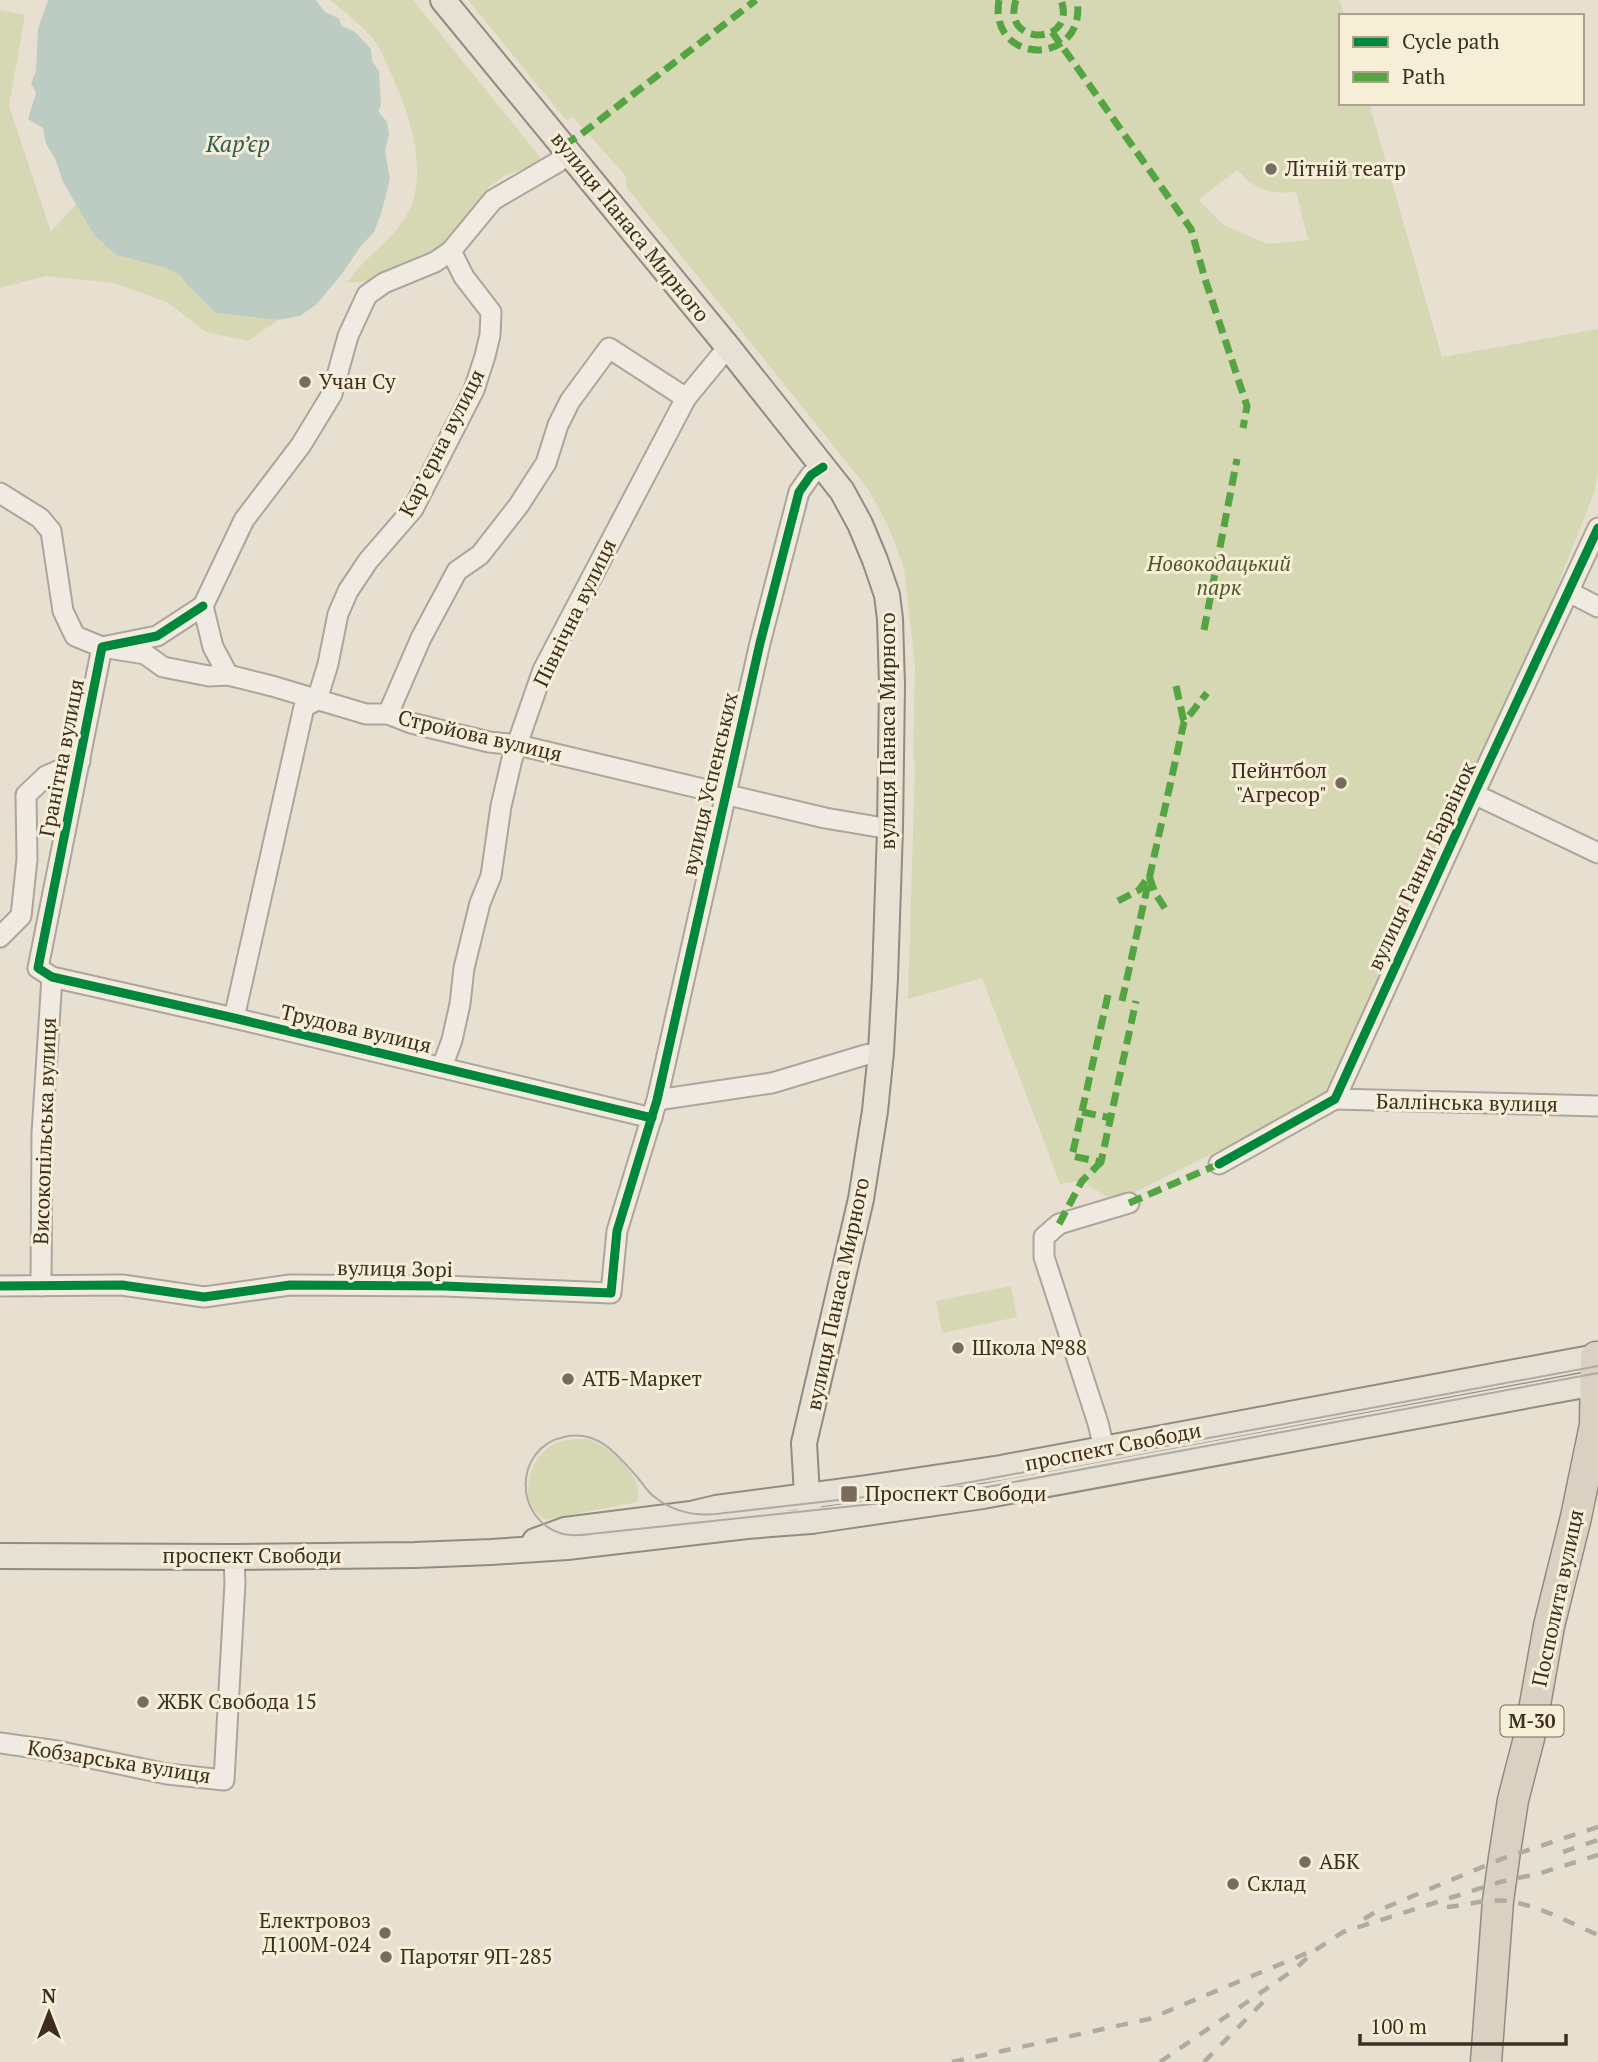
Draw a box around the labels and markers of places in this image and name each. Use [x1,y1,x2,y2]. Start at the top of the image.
place label: Лiтнiй театр [1284,154,1406,182]
marker: Лiтнiй театр [1263,161,1279,177]
place label: Учан Су [319,367,396,395]
marker: Учан Су [297,374,313,390]
place label: Пейнтбол "Агресор" [1231,756,1327,808]
marker: Пейнтбол "Агресор" [1333,775,1349,791]
place label: Школа №88 [972,1333,1087,1361]
marker: Школа №88 [950,1340,966,1356]
place label: АТБ-Маркет [582,1364,702,1392]
marker: АТБ-Маркет [560,1371,576,1387]
place label: Проспект Свободи [865,1479,1047,1507]
marker: Проспект Свободи [839,1484,859,1504]
place label: ЖБК Свобода 15 [157,1687,317,1715]
marker: ЖБК Свобода 15 [135,1694,151,1710]
place label: АБК [1319,1847,1360,1875]
marker: АБК [1297,1854,1313,1870]
place label: Склад [1247,1869,1306,1897]
marker: Склад [1225,1876,1241,1892]
place label: Електровоз Д100М-024 [259,1906,372,1958]
marker: Електровоз Д100М-024 [377,1925,393,1941]
place label: Паротяг 9П-285 [400,1942,552,1970]
marker: Паротяг 9П-285 [378,1949,394,1965]

